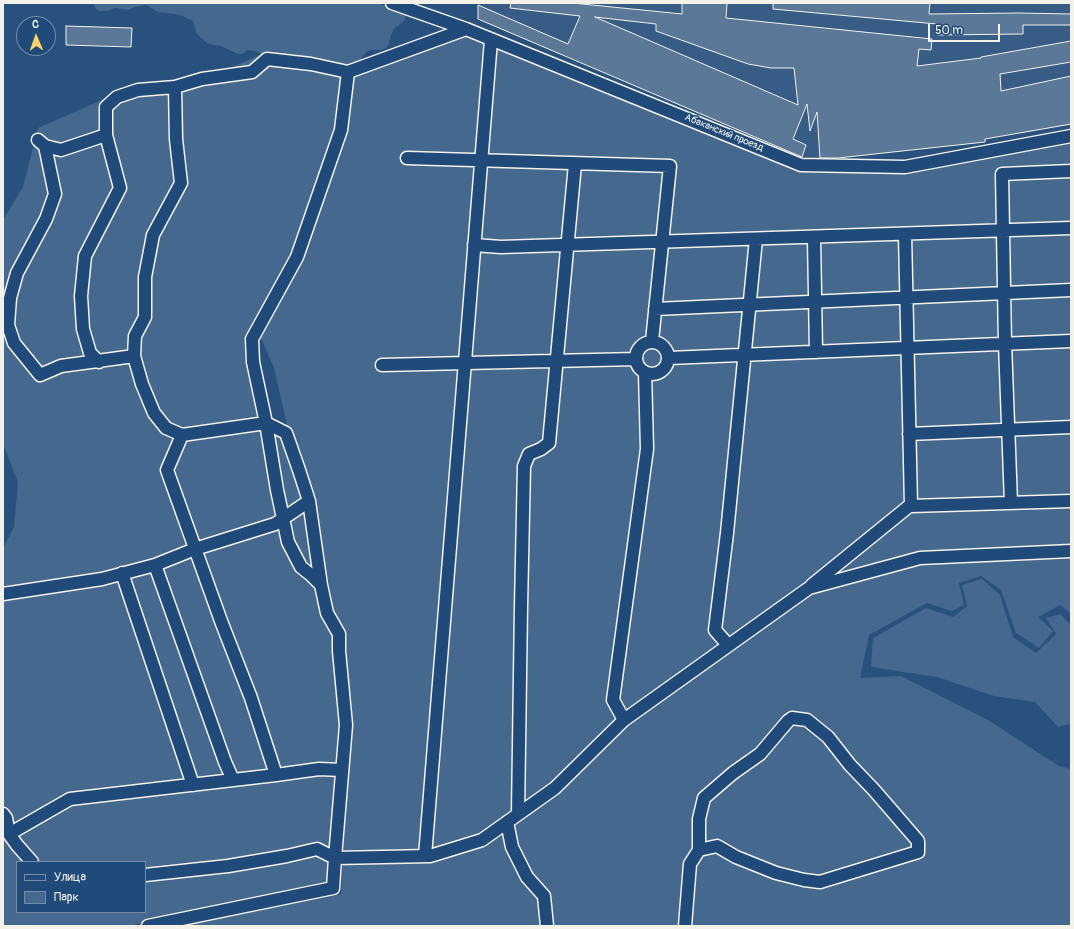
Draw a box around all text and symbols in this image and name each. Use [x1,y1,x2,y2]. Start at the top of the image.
north arrow [16,16,56,56]
scale bar [930,16,1002,42]
text: С [32,18,39,31]
text: 50 m [935,23,963,38]
street label: Абаканский проезд [683,112,765,154]
legend [16,861,146,913]
text: Улица [54,870,86,885]
text: Парк [54,890,79,905]

